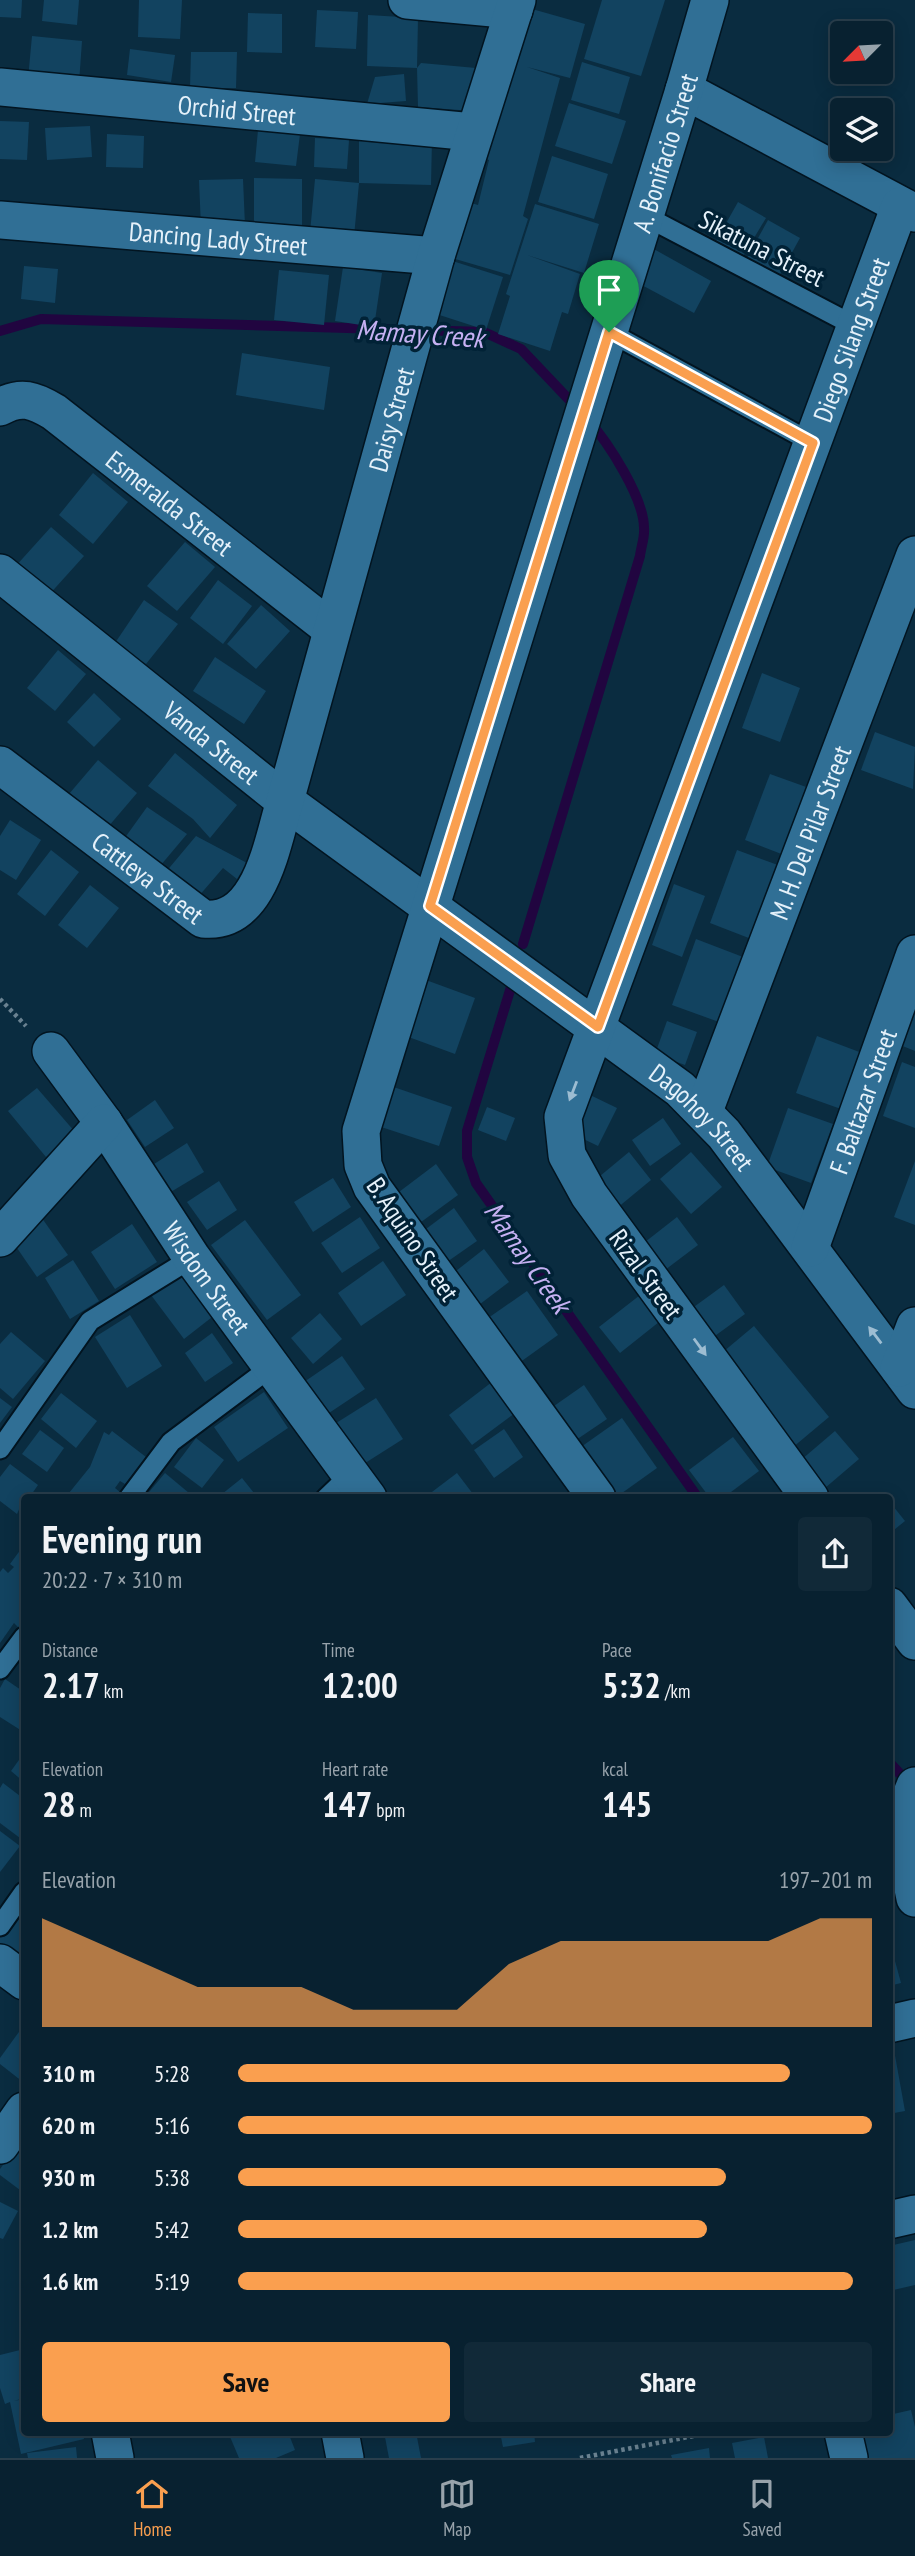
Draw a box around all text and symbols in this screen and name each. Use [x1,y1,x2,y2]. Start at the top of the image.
north arrow [830,21,892,84]
map controls [830,21,893,161]
street label: A. Bonifacio Street [624,69,704,236]
street label: Orchid Street [176,88,297,132]
button: layers [830,98,893,161]
street label: Sikatuna Street [694,202,830,294]
street label: Dancing Lady Street [128,214,309,262]
street label: Diego Silang Street [805,252,896,426]
pin [579,260,639,332]
icon: arrive [590,271,628,309]
water label: Mamay Creek [355,310,488,356]
street label: Daisy Street [361,363,421,475]
street label: Esmeralda Street [100,443,240,563]
street label: Vanda Street [156,693,266,791]
street label: M. H. Del Pilar Street [762,741,858,924]
street label: Cattleya Street [86,824,211,931]
street label: F. Baltazar Street [821,1024,904,1178]
street label: Dagohoy Street [643,1056,762,1177]
one-way arrow [568,1080,579,1101]
street label: B. Aquino Street [360,1171,466,1307]
water label: Mamay Creek [476,1194,582,1323]
street label: Wisdom Street [156,1215,258,1340]
street label: Rizal Street [602,1223,690,1325]
one-way arrow [867,1326,882,1344]
one-way arrow [693,1338,707,1356]
text: Evening run [42,1514,202,1563]
button: share [798,1517,872,1591]
text: 20:22 · 7 × 310 m [42,1565,182,1594]
text: Distance [42,1638,98,1662]
text: Time [322,1638,355,1662]
text: Pace [602,1638,632,1662]
text: 2.17 [42,1662,100,1708]
text: 12:00 [322,1662,398,1708]
text: 5:32 [602,1662,661,1708]
text: km [100,1679,123,1703]
text: /km [661,1679,690,1703]
text: Elevation [42,1757,103,1781]
text: Heart rate [322,1757,388,1781]
text: kcal [602,1757,628,1781]
text: 28 [42,1781,75,1827]
text: 147 [322,1781,372,1827]
text: 145 [602,1781,652,1827]
text: m [75,1798,92,1822]
text: bpm [372,1798,405,1822]
text: Elevation [42,1865,116,1894]
text: 197–201 m [779,1865,872,1894]
text: 310 m [42,2059,95,2088]
text: 5:28 [154,2059,190,2088]
text: 620 m [42,2111,95,2140]
text: 5:16 [154,2111,190,2140]
text: 930 m [42,2163,95,2192]
text: 5:38 [154,2163,190,2192]
text: 1.2 km [42,2215,98,2244]
text: 5:42 [154,2215,190,2244]
text: 1.6 km [42,2267,98,2296]
text: 5:19 [154,2267,190,2296]
button: Save [42,2342,450,2422]
button: Share [464,2342,872,2422]
tab: Home [133,2475,172,2541]
tab: Map [438,2475,476,2541]
tab: Saved [743,2475,782,2541]

